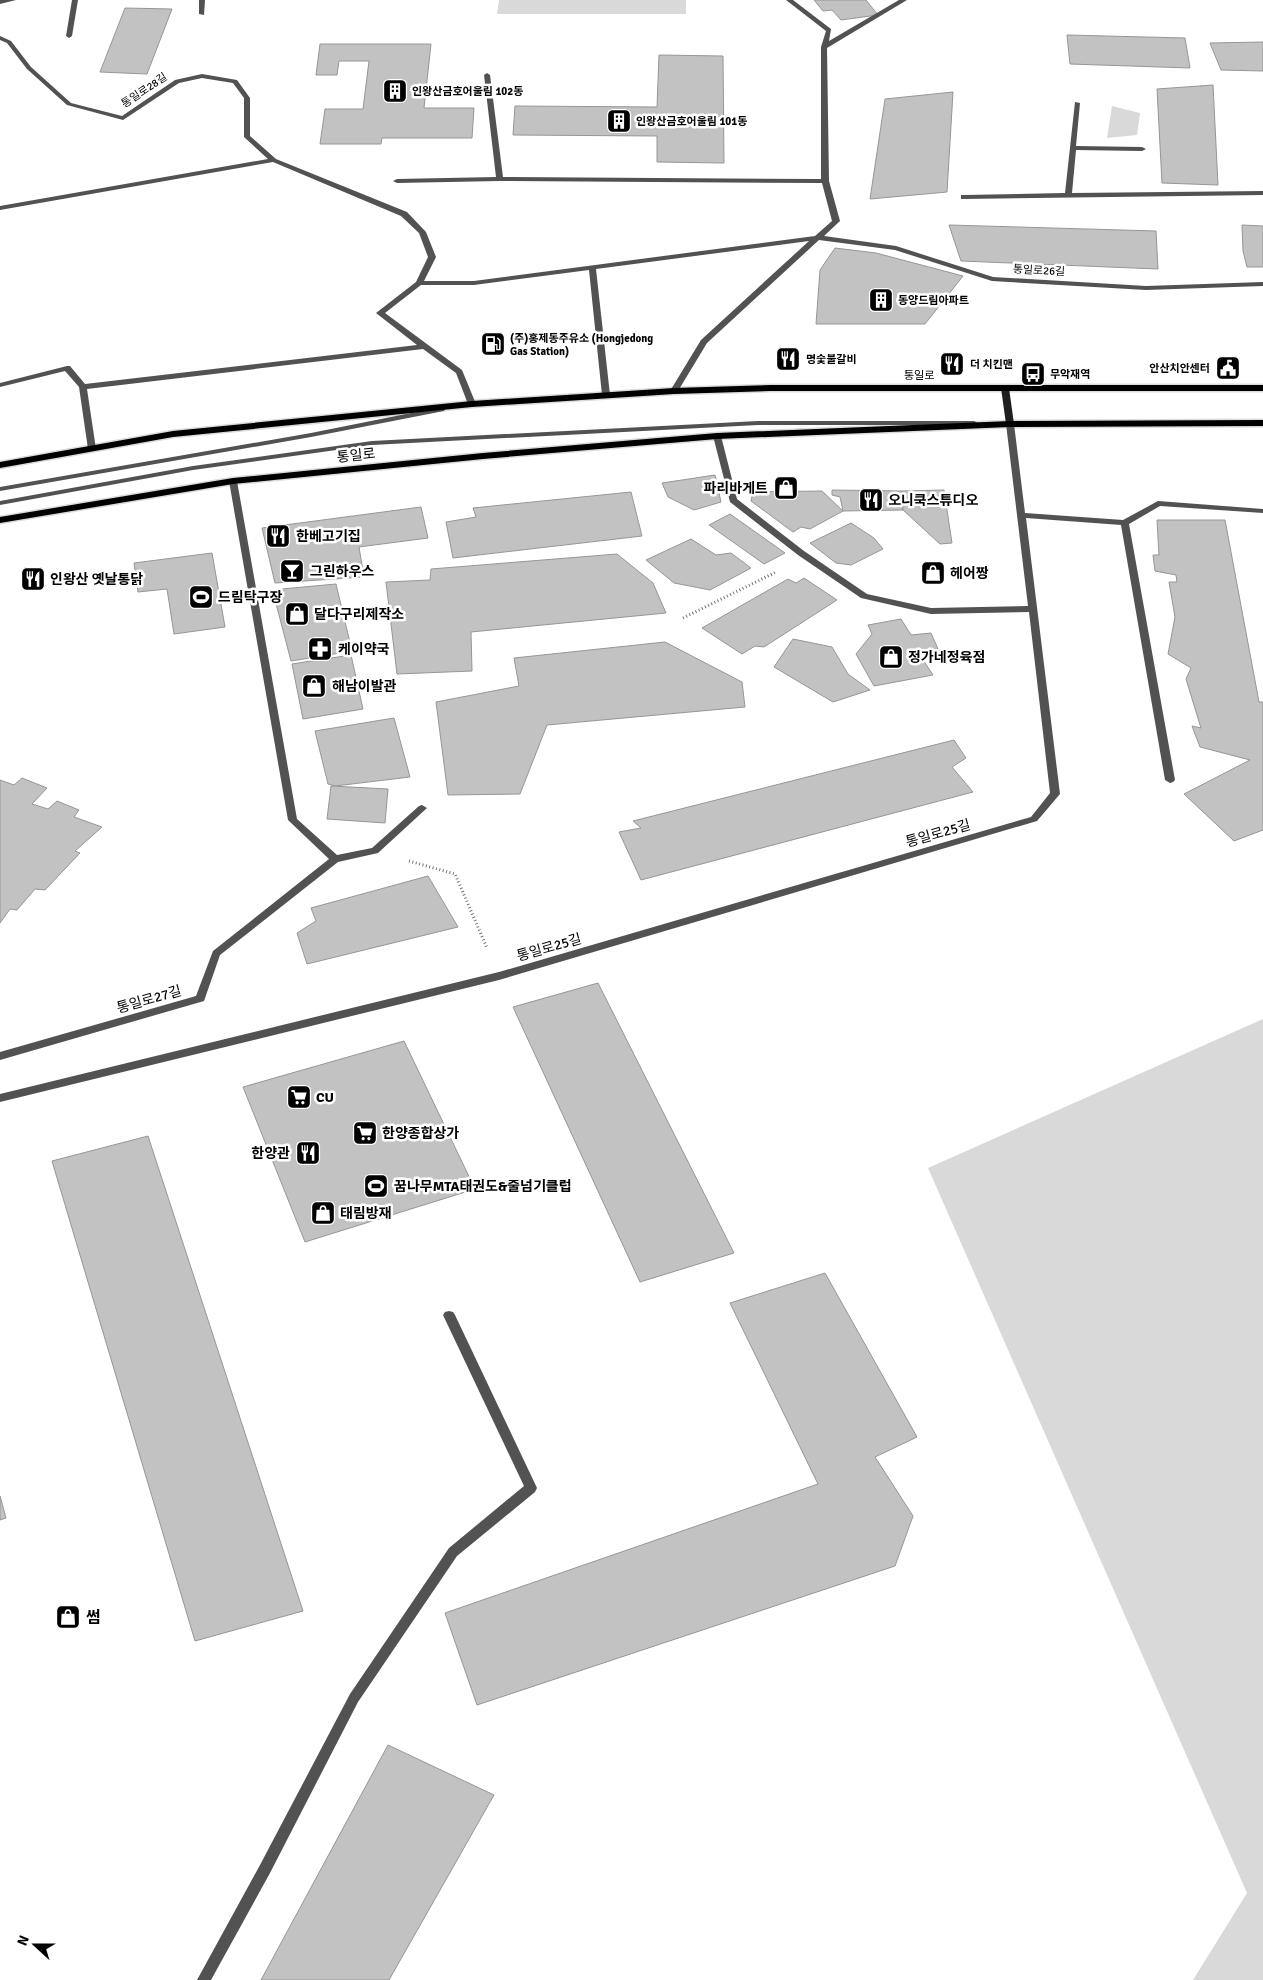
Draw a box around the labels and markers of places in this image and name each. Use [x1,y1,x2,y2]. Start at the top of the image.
building icon: 인왕산금호어울림 102동 [382,78,408,104]
place label: 인왕산금호어울림 102동 [412,85,523,98]
building icon: 인왕산금호어울림 101동 [606,108,632,134]
place label: 인왕산금호어울림 101동 [636,115,747,128]
building icon: 동양드림아파트 [868,287,894,313]
place label: 동양드림아파트 [898,294,969,307]
fuel station icon: (주)홍제동주유소 (Hongjedong Gas Station) [480,331,506,357]
place label: (주)홍제동주유소 (Hongjedong Gas Station) [510,332,653,358]
restaurant icon: 명숯불갈비 [775,346,801,372]
restaurant icon: 더 치킨맨 [939,351,965,377]
place label: 명숯불갈비 [806,353,857,366]
public building icon: 안산치안센터 [1215,355,1241,381]
place label: 더 치킨맨 [970,358,1013,371]
bus stop icon: 무악재역 [1020,361,1046,387]
place label: 안산치안센터 [1149,362,1210,375]
place label: 무악재역 [1050,368,1090,381]
shop icon: 파리바게트 [773,475,799,501]
place label: 파리바게트 [704,480,768,497]
restaurant icon: 오니쿡스튜디오 [858,487,884,513]
place label: 오니쿡스튜디오 [888,492,978,509]
restaurant icon: 한베고기집 [265,523,291,549]
place label: 한베고기집 [296,528,360,545]
bar icon: 그린하우스 [279,558,305,584]
shop icon: 헤어짱 [920,560,946,586]
place label: 그린하우스 [310,563,375,580]
place label: 헤어짱 [950,565,989,582]
restaurant icon: 인왕산 옛날통닭 [20,566,46,592]
place label: 인왕산 옛날통닭 [50,571,143,588]
sports icon: 드림탁구장 [188,584,214,610]
place label: 드림탁구장 [218,589,283,606]
shop icon: 달다구리제작소 [284,601,310,627]
place label: 달다구리제작소 [314,606,404,623]
pharmacy icon: 케이약국 [307,636,333,662]
place label: 케이약국 [338,641,390,658]
shop icon: 정가네정육점 [878,644,904,670]
place label: 정가네정육점 [908,649,985,666]
shop icon: 해남이발관 [301,673,327,699]
place label: 해남이발관 [332,678,397,695]
supermarket icon: CU [286,1084,312,1110]
place label: CU [316,1089,334,1106]
supermarket icon: 한양종합상가 [352,1120,378,1146]
place label: 한양종합상가 [382,1125,459,1142]
restaurant icon: 한양관 [295,1140,321,1166]
place label: 한양관 [251,1145,290,1162]
sports icon: 꿈나무MTA태권도&줄넘기클럽 [363,1173,389,1199]
place label: 꿈나무MTA태권도&줄넘기클럽 [394,1178,572,1195]
shop icon: 태림방재 [310,1200,336,1226]
place label: 태림방재 [340,1205,392,1222]
shop icon: 썸 [55,1604,81,1630]
place label: 썸 [86,1608,101,1628]

